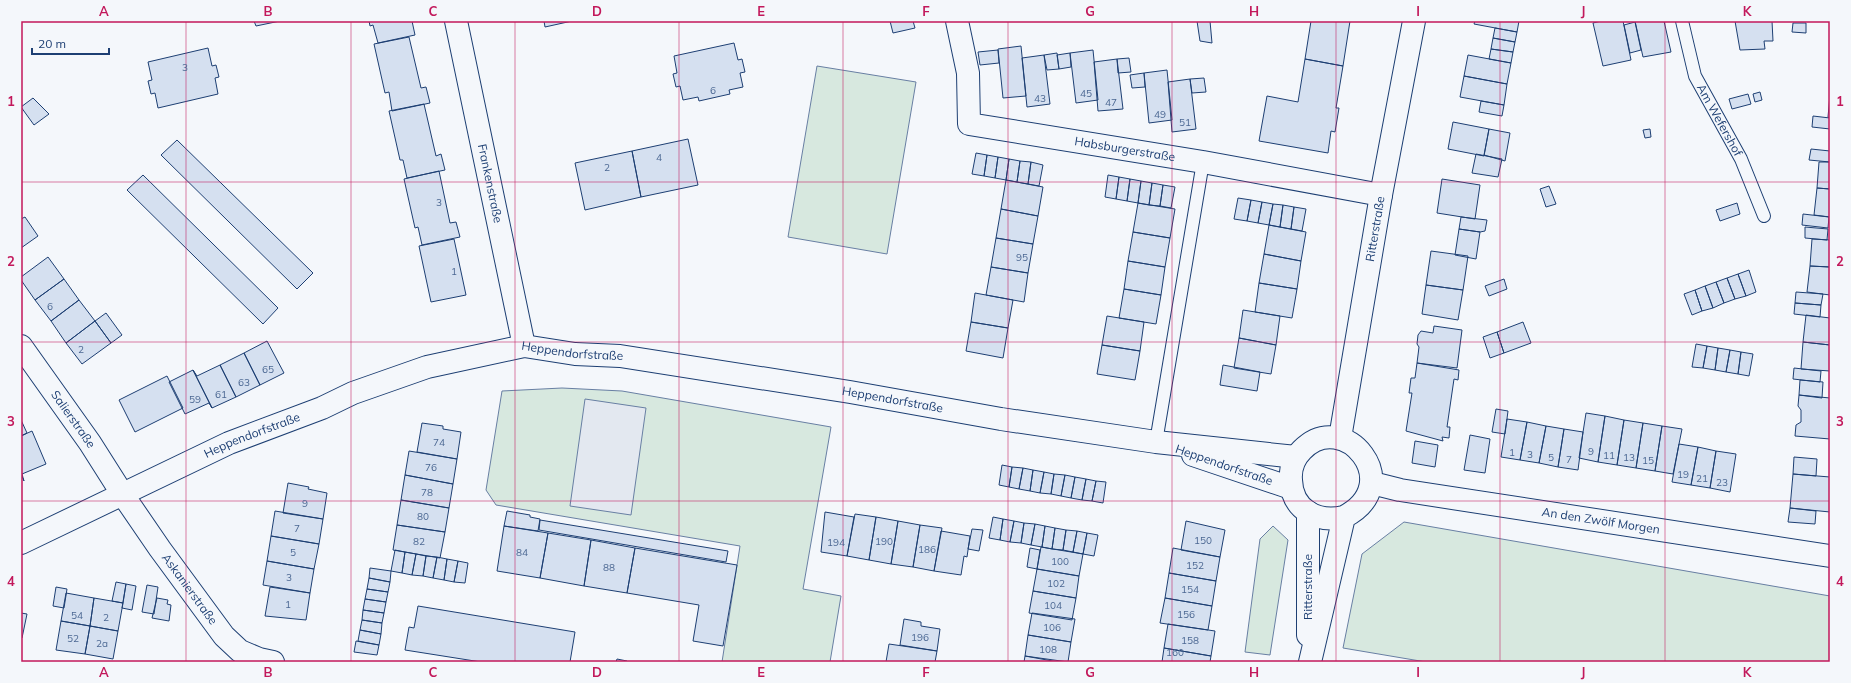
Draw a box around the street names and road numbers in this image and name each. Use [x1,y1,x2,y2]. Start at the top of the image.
street label: Am Wefershof [1694,81,1746,159]
street label: Habsburgerstraße [1073,133,1176,164]
street label: Frankenstraße [475,142,506,224]
street label: Ritterstraße [1362,195,1388,263]
street label: Heppendorfstraße [521,338,624,363]
street label: Heppendorfstraße [841,383,944,416]
street label: Salierstraße [48,387,99,451]
street label: Heppendorfstraße [201,409,302,461]
street label: Heppendorfstraße [1173,441,1275,488]
street label: An den Zwölf Morgen [1541,504,1661,537]
street label: Askanierstraße [159,550,221,627]
street label: Ritterstraße [1300,554,1315,620]

